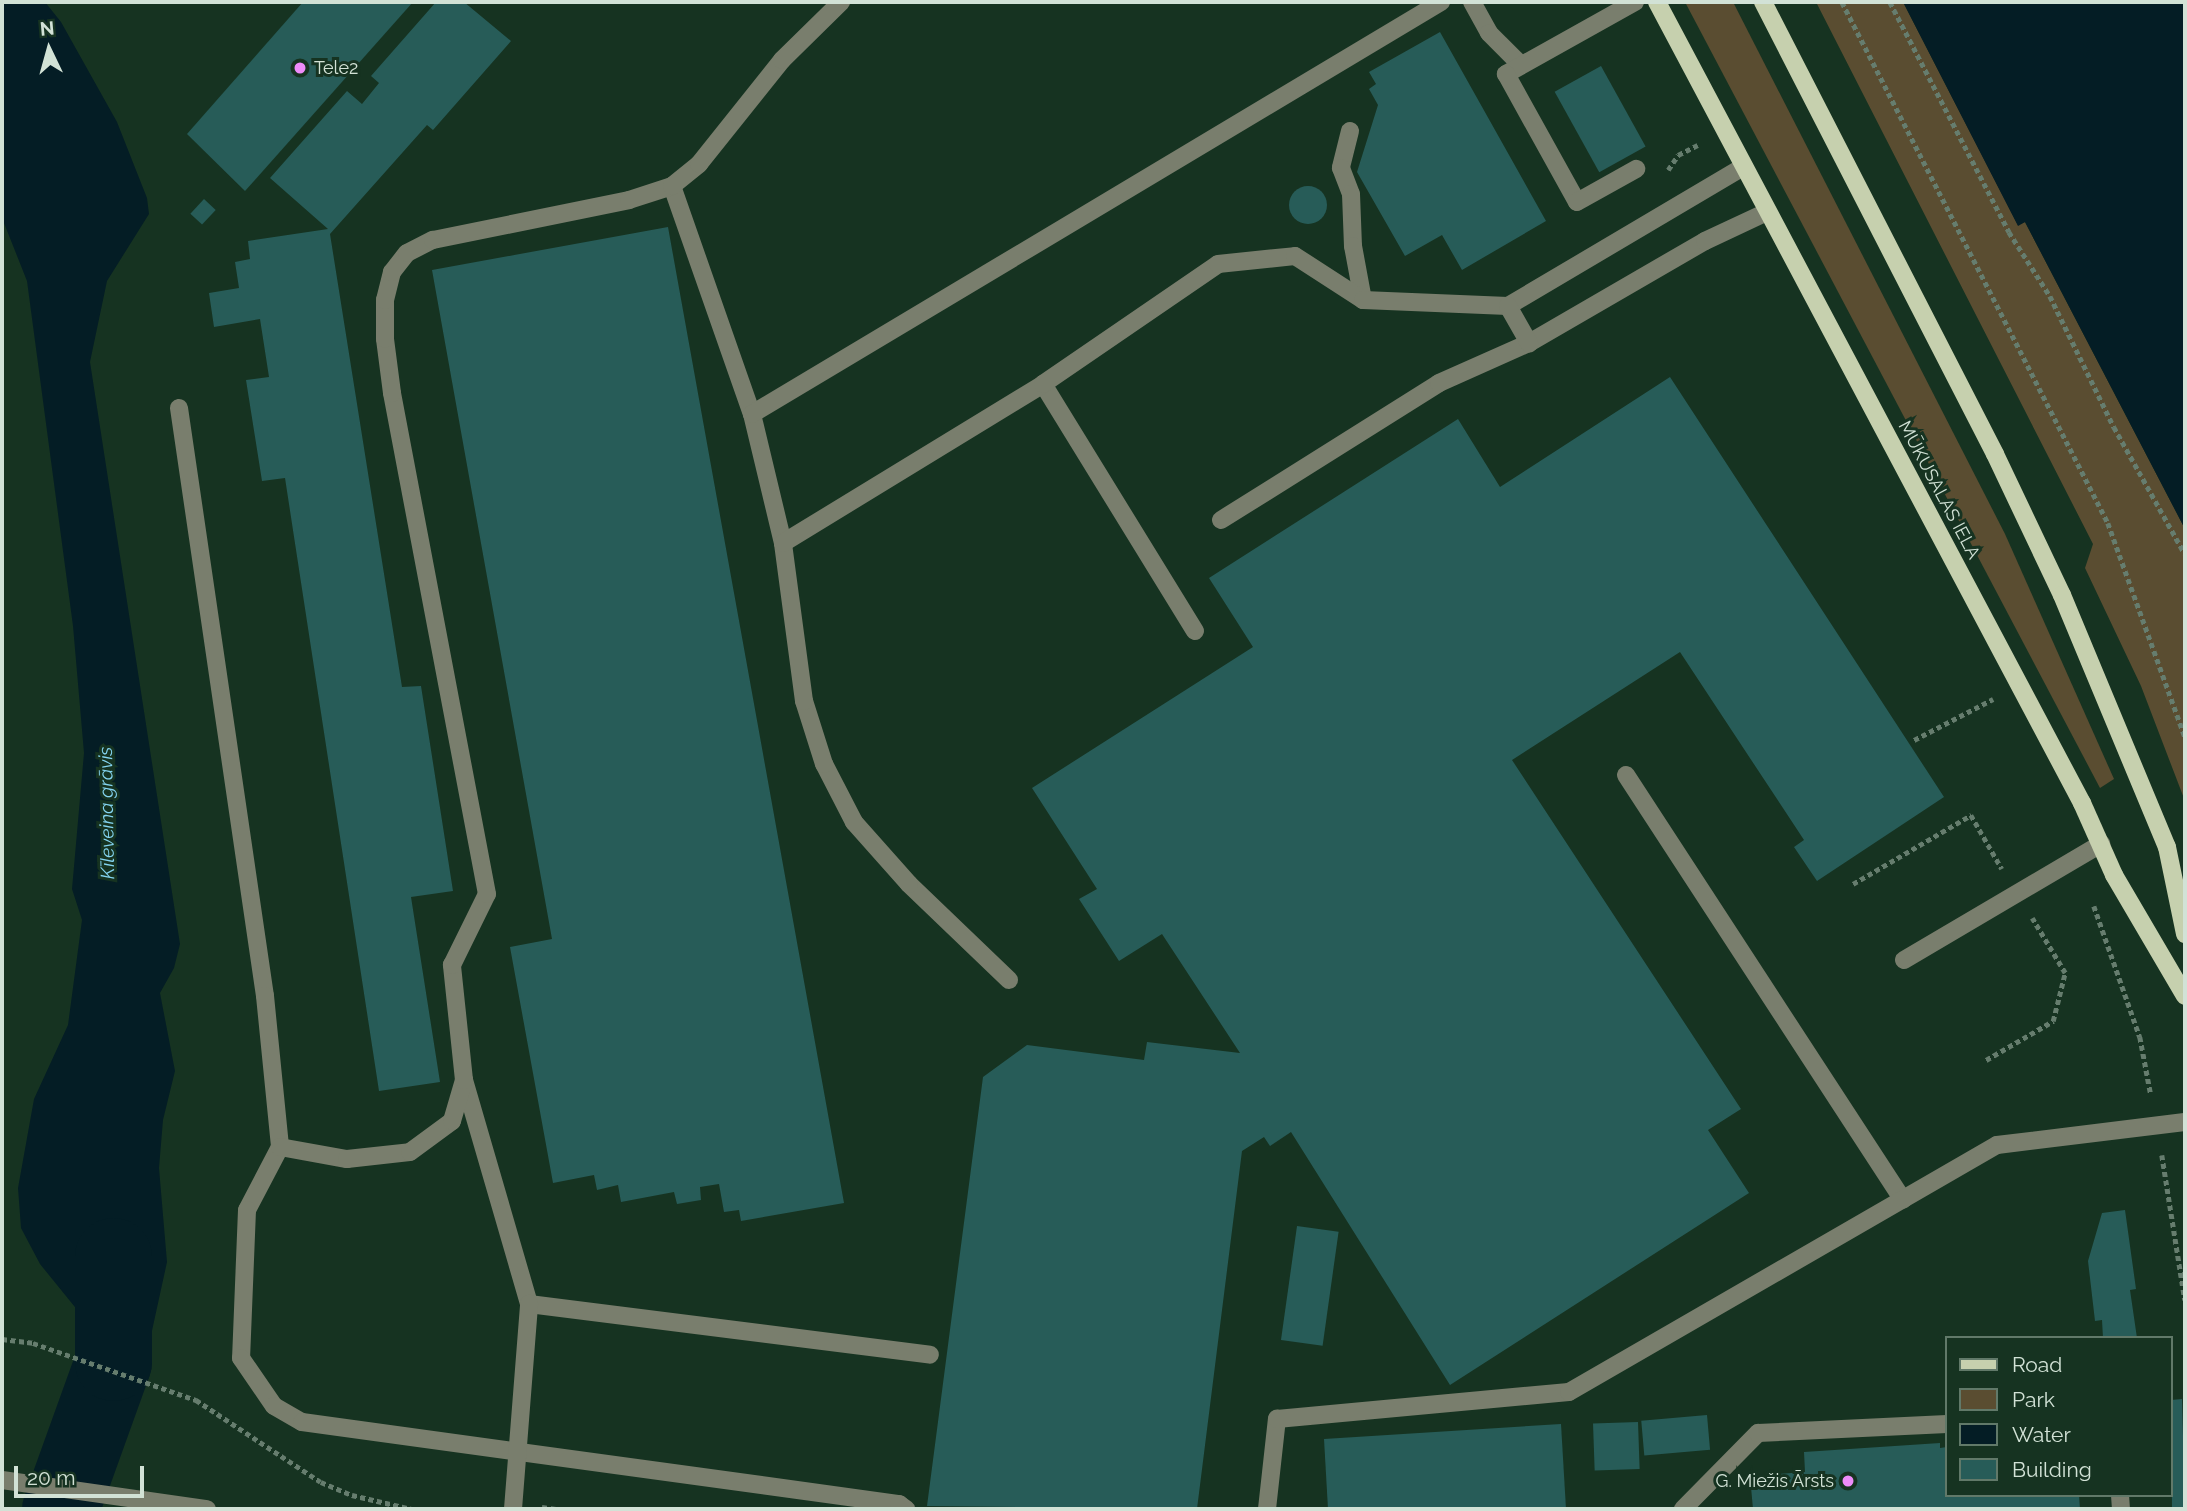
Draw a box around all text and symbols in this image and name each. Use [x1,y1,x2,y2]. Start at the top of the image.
north arrow [14,14,84,84]
text: N [39,16,55,40]
place label: Tele2 [314,57,358,79]
marker: Tele2 [292,60,308,76]
street label: MŪKUSALAS IELA [1893,417,1985,563]
water label: Kīleveina grāvis [94,746,120,880]
legend [1946,1336,2173,1497]
text: Road [2012,1352,2062,1377]
text: Park [2012,1387,2055,1412]
text: Water [2012,1422,2071,1447]
scale bar [18,1452,147,1496]
text: Building [2012,1457,2092,1482]
text: 20 m [27,1465,75,1490]
place label: G. Miežis Ārsts [1715,1470,1834,1492]
marker: G. Miežis Ārsts [1840,1473,1856,1489]

